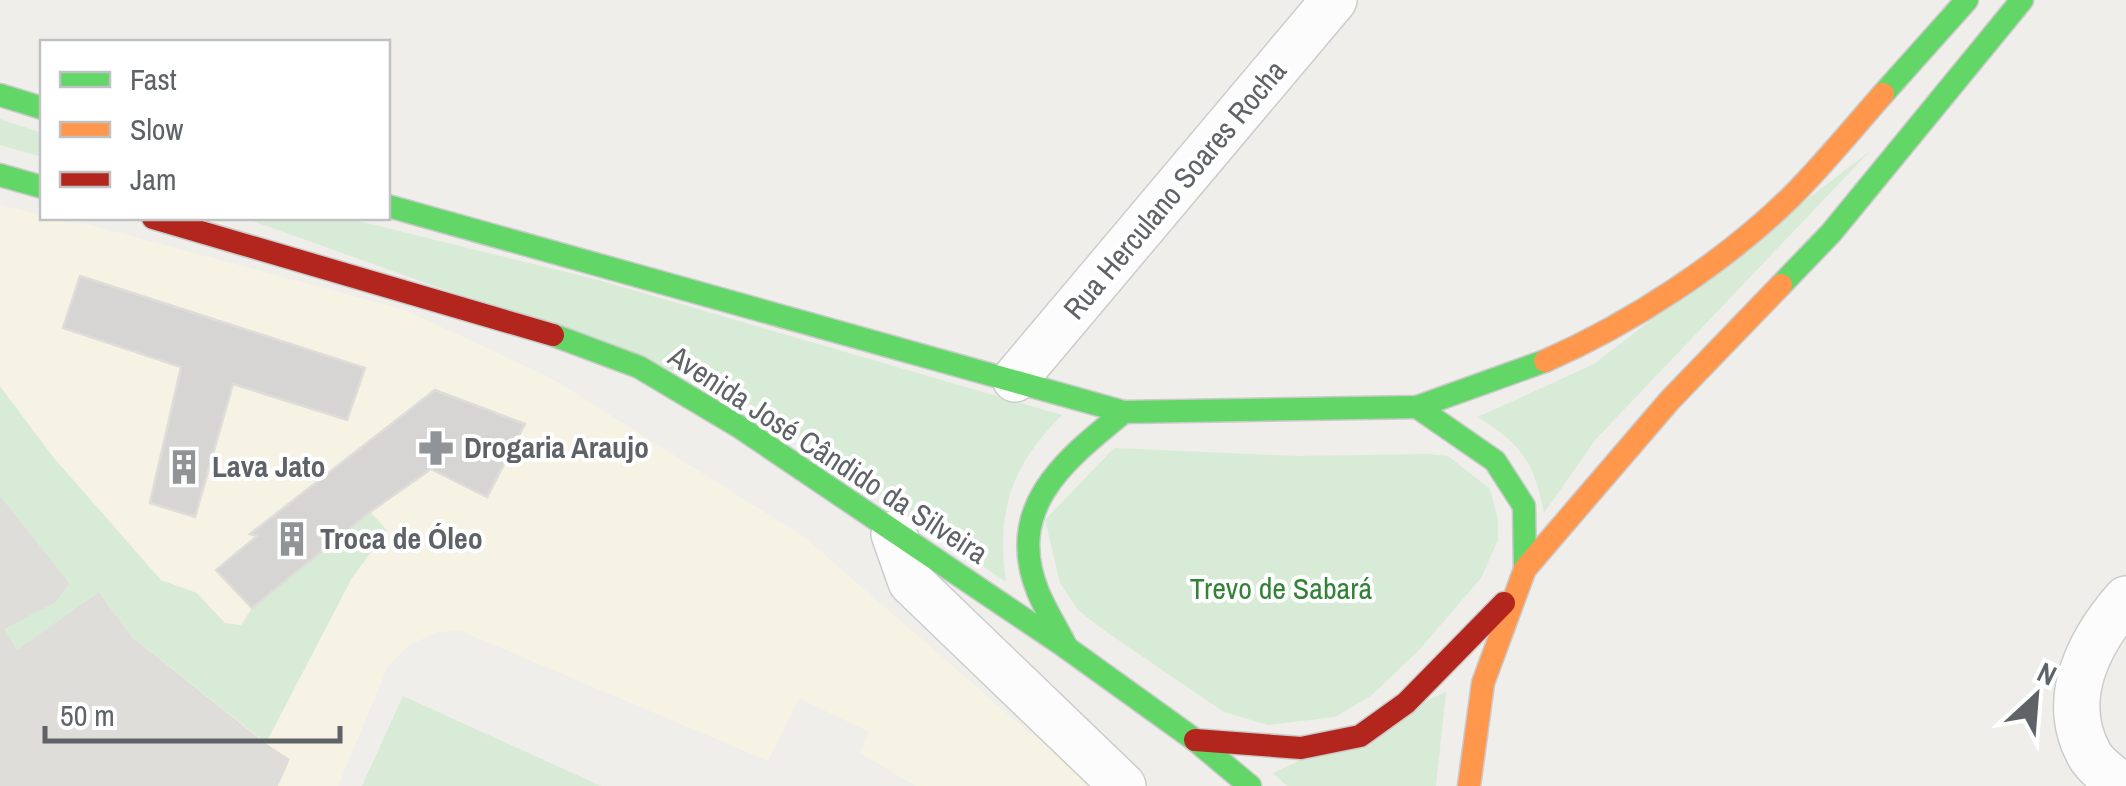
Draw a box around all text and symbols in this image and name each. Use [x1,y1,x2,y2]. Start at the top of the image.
legend [40,40,390,220]
street label: Rua Herculano Soares Rocha [1054,51,1295,327]
text: Fast [130,59,177,99]
text: Slow [130,109,184,149]
text: Jam [130,159,176,199]
street label: Avenida José Cândido da Silveira [660,335,996,573]
place label: Drogaria Araujo [464,427,649,467]
pharmacy icon: Drogaria Araujo [417,429,455,467]
place label: Lava Jato [212,446,326,486]
building icon: Lava Jato [165,448,203,486]
place label: Troca de Óleo [320,518,483,558]
building icon: Troca de Óleo [273,520,311,558]
park label: Trevo de Sabará [1190,568,1372,608]
north arrow [1986,646,2086,746]
text: N [2031,653,2063,694]
scale bar [45,681,340,743]
text: 50 m [60,695,115,735]

